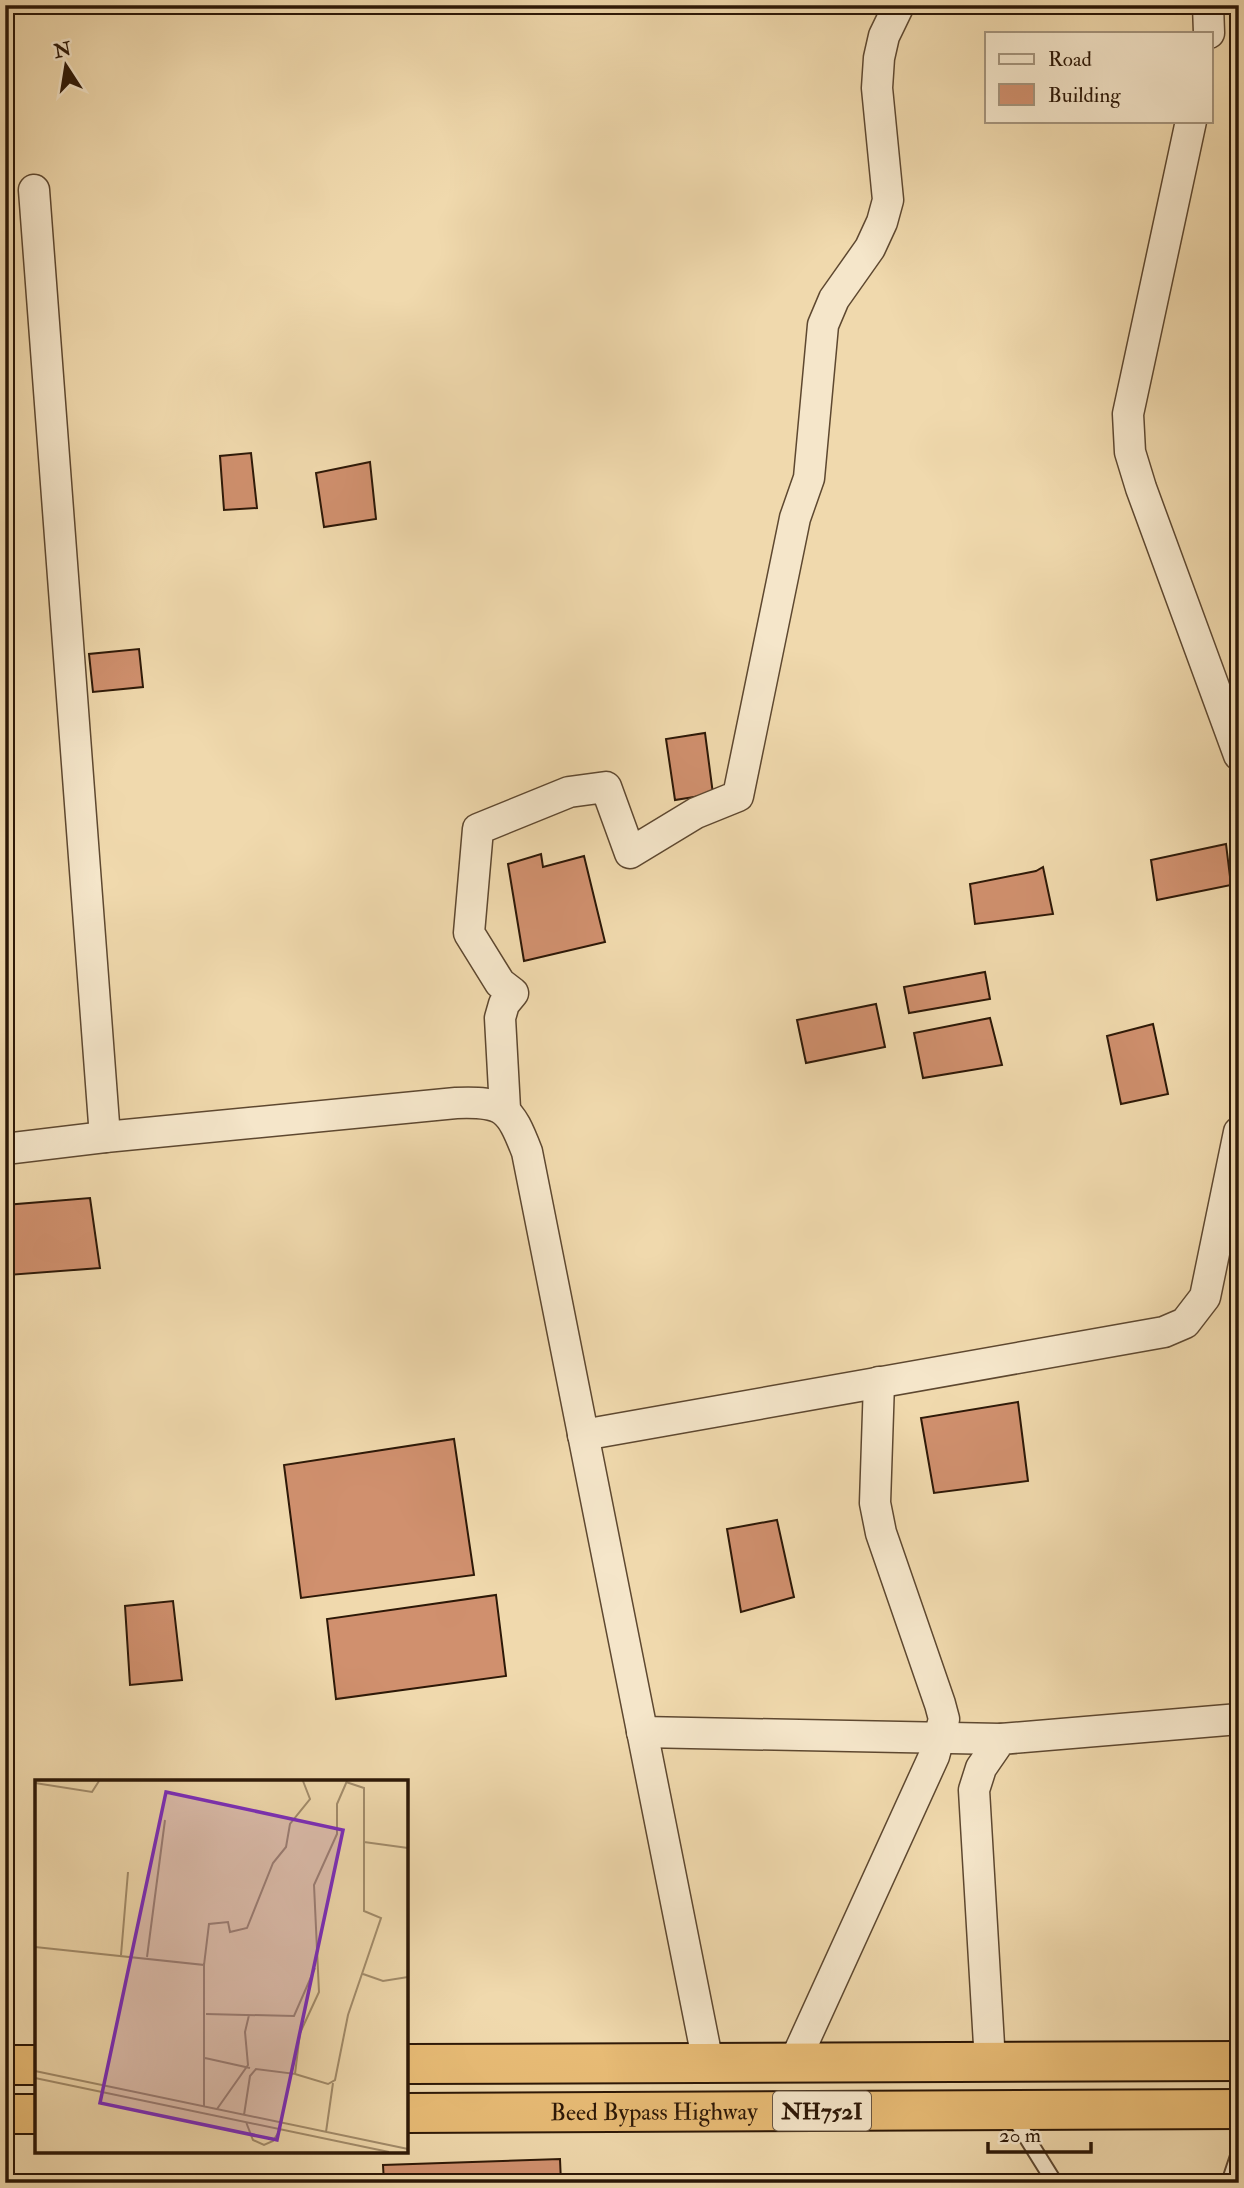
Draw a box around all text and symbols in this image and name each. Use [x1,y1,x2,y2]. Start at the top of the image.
north arrow [32,32,102,102]
legend [985,32,1212,122]
text: N [51,37,74,64]
text: Road [1048,46,1093,73]
text: Building [1048,82,1121,109]
inset map [35,1780,408,2153]
road number: NH752I [773,2092,871,2130]
street label: Beed Bypass Highway [550,2096,758,2128]
scale bar [988,2111,1092,2155]
text: 20 m [999,2122,1041,2149]

